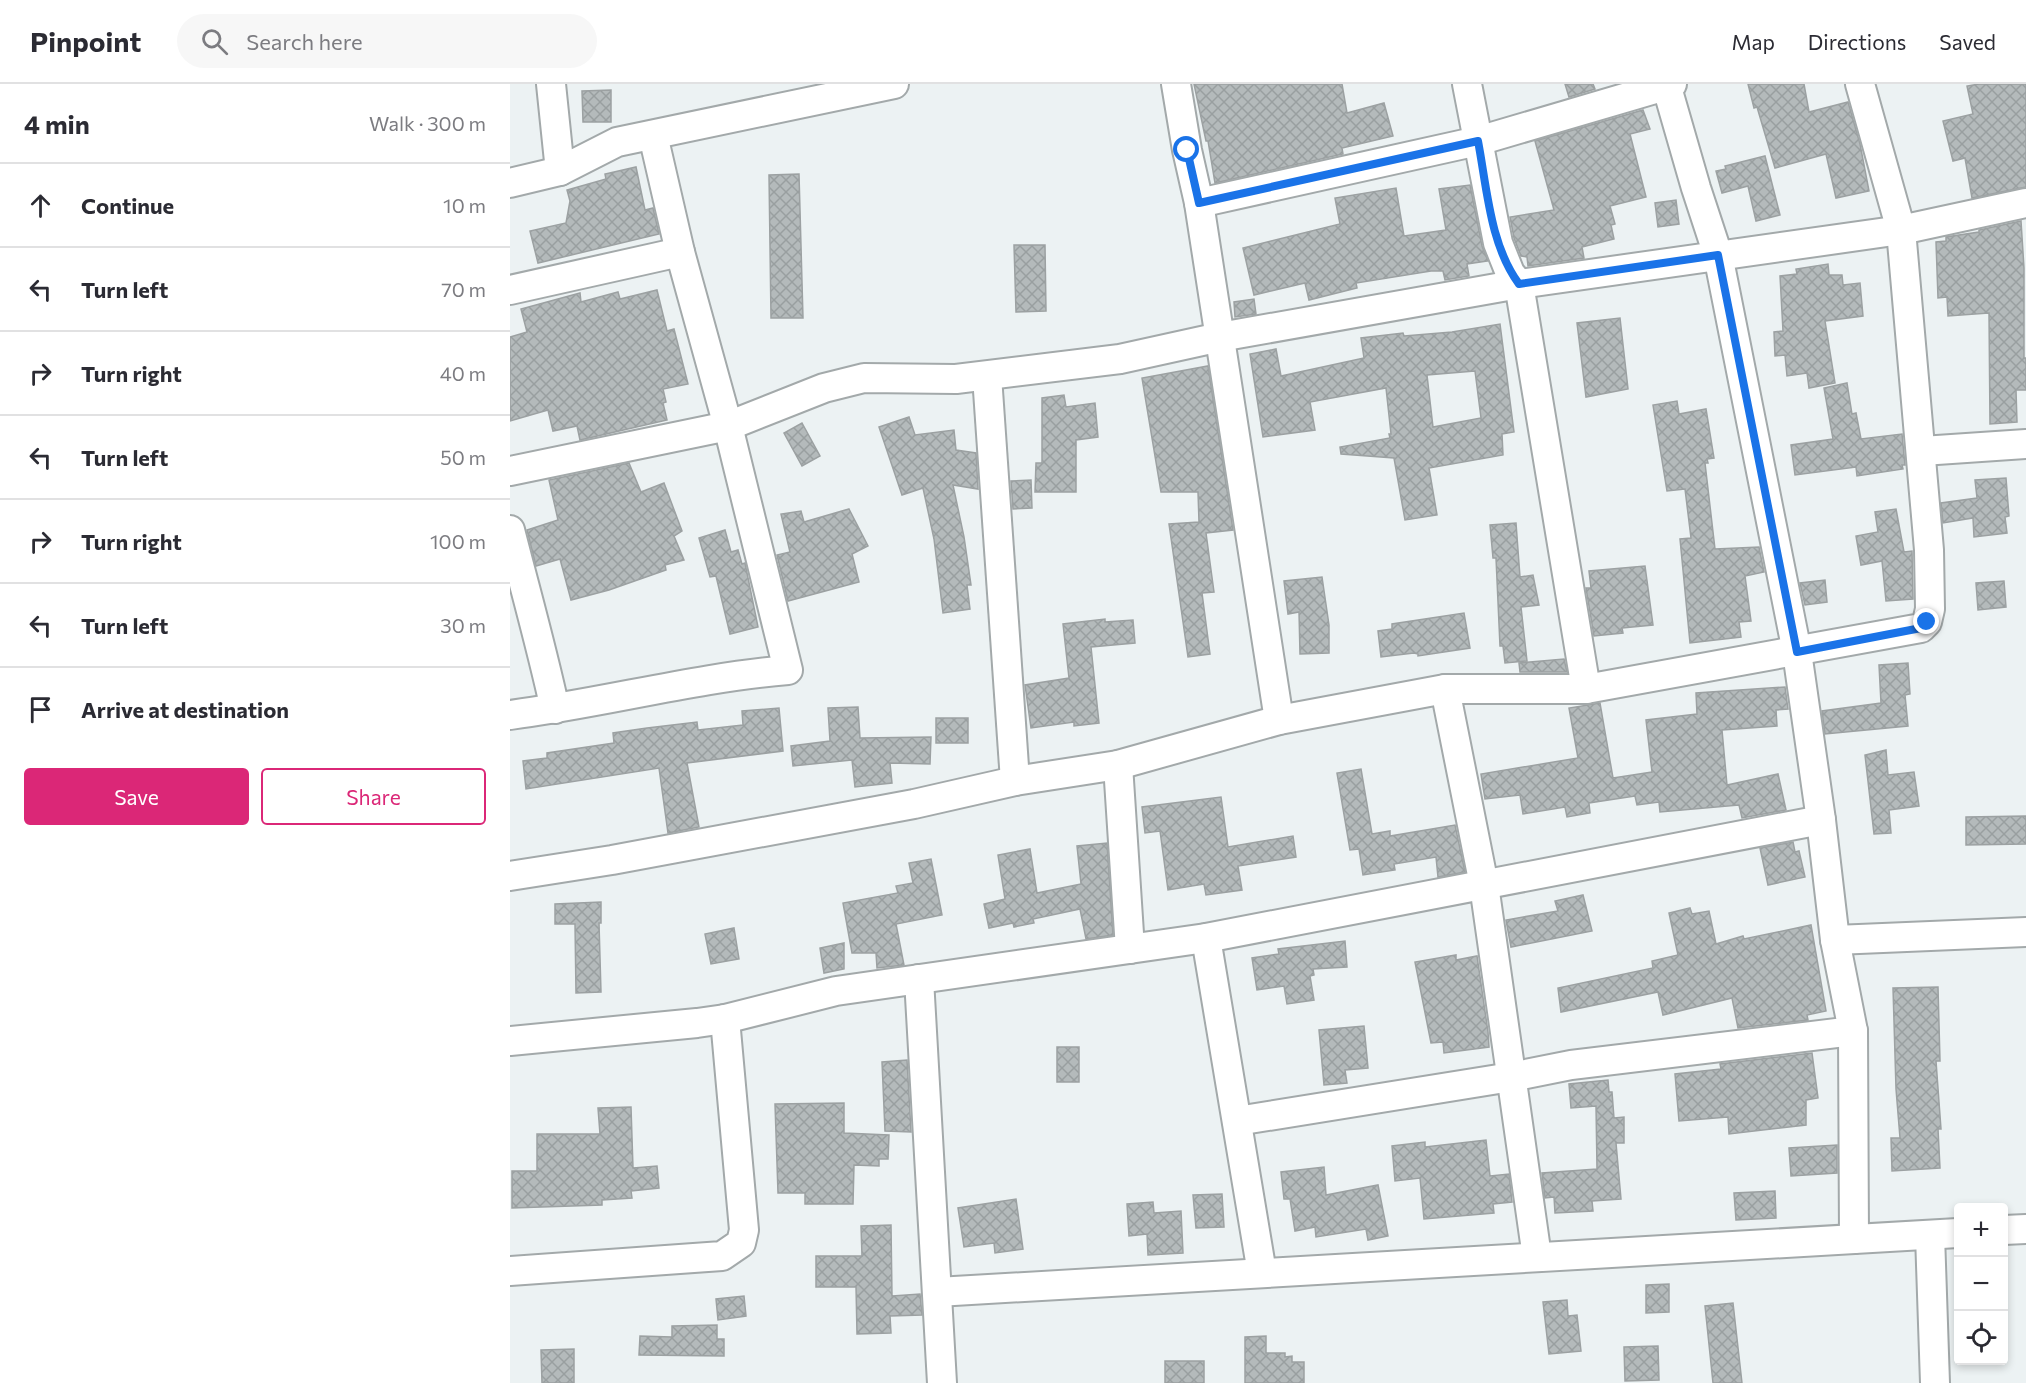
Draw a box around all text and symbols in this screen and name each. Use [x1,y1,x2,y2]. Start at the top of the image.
search box [177,14,597,68]
text: Pinpoint [30,24,141,58]
icon: search [198,25,231,58]
text: Search here [246,28,363,55]
text: Map [1732,29,1775,54]
text: Directions [1808,29,1906,54]
text: Saved [1939,29,1996,54]
text: 4 min [24,108,90,139]
text: Walk · 300 m [369,111,486,135]
route start [1173,136,1199,162]
icon: ahead [24,189,57,222]
text: Continue [81,192,174,219]
text: 10 m [443,193,486,217]
icon: left [24,273,57,306]
text: Turn left [81,276,168,303]
text: 70 m [441,277,486,301]
icon: right [24,357,57,390]
text: Turn right [81,360,182,387]
text: 40 m [440,361,486,385]
icon: left [24,441,57,474]
text: Turn left [81,444,168,471]
text: 50 m [440,445,486,469]
icon: right [24,525,57,558]
text: Turn right [81,528,182,555]
text: 100 m [430,529,486,553]
route end [1913,608,1939,634]
icon: left [24,609,57,642]
text: Turn left [81,612,168,639]
text: 30 m [440,613,486,637]
icon: arrive [24,693,57,726]
text: Arrive at destination [81,696,289,723]
button: Save [24,768,249,825]
button: Share [261,768,486,825]
map controls [1954,1203,2008,1365]
button: + [1954,1203,2008,1257]
button: − [1954,1257,2008,1311]
button: locate [1954,1311,2008,1365]

